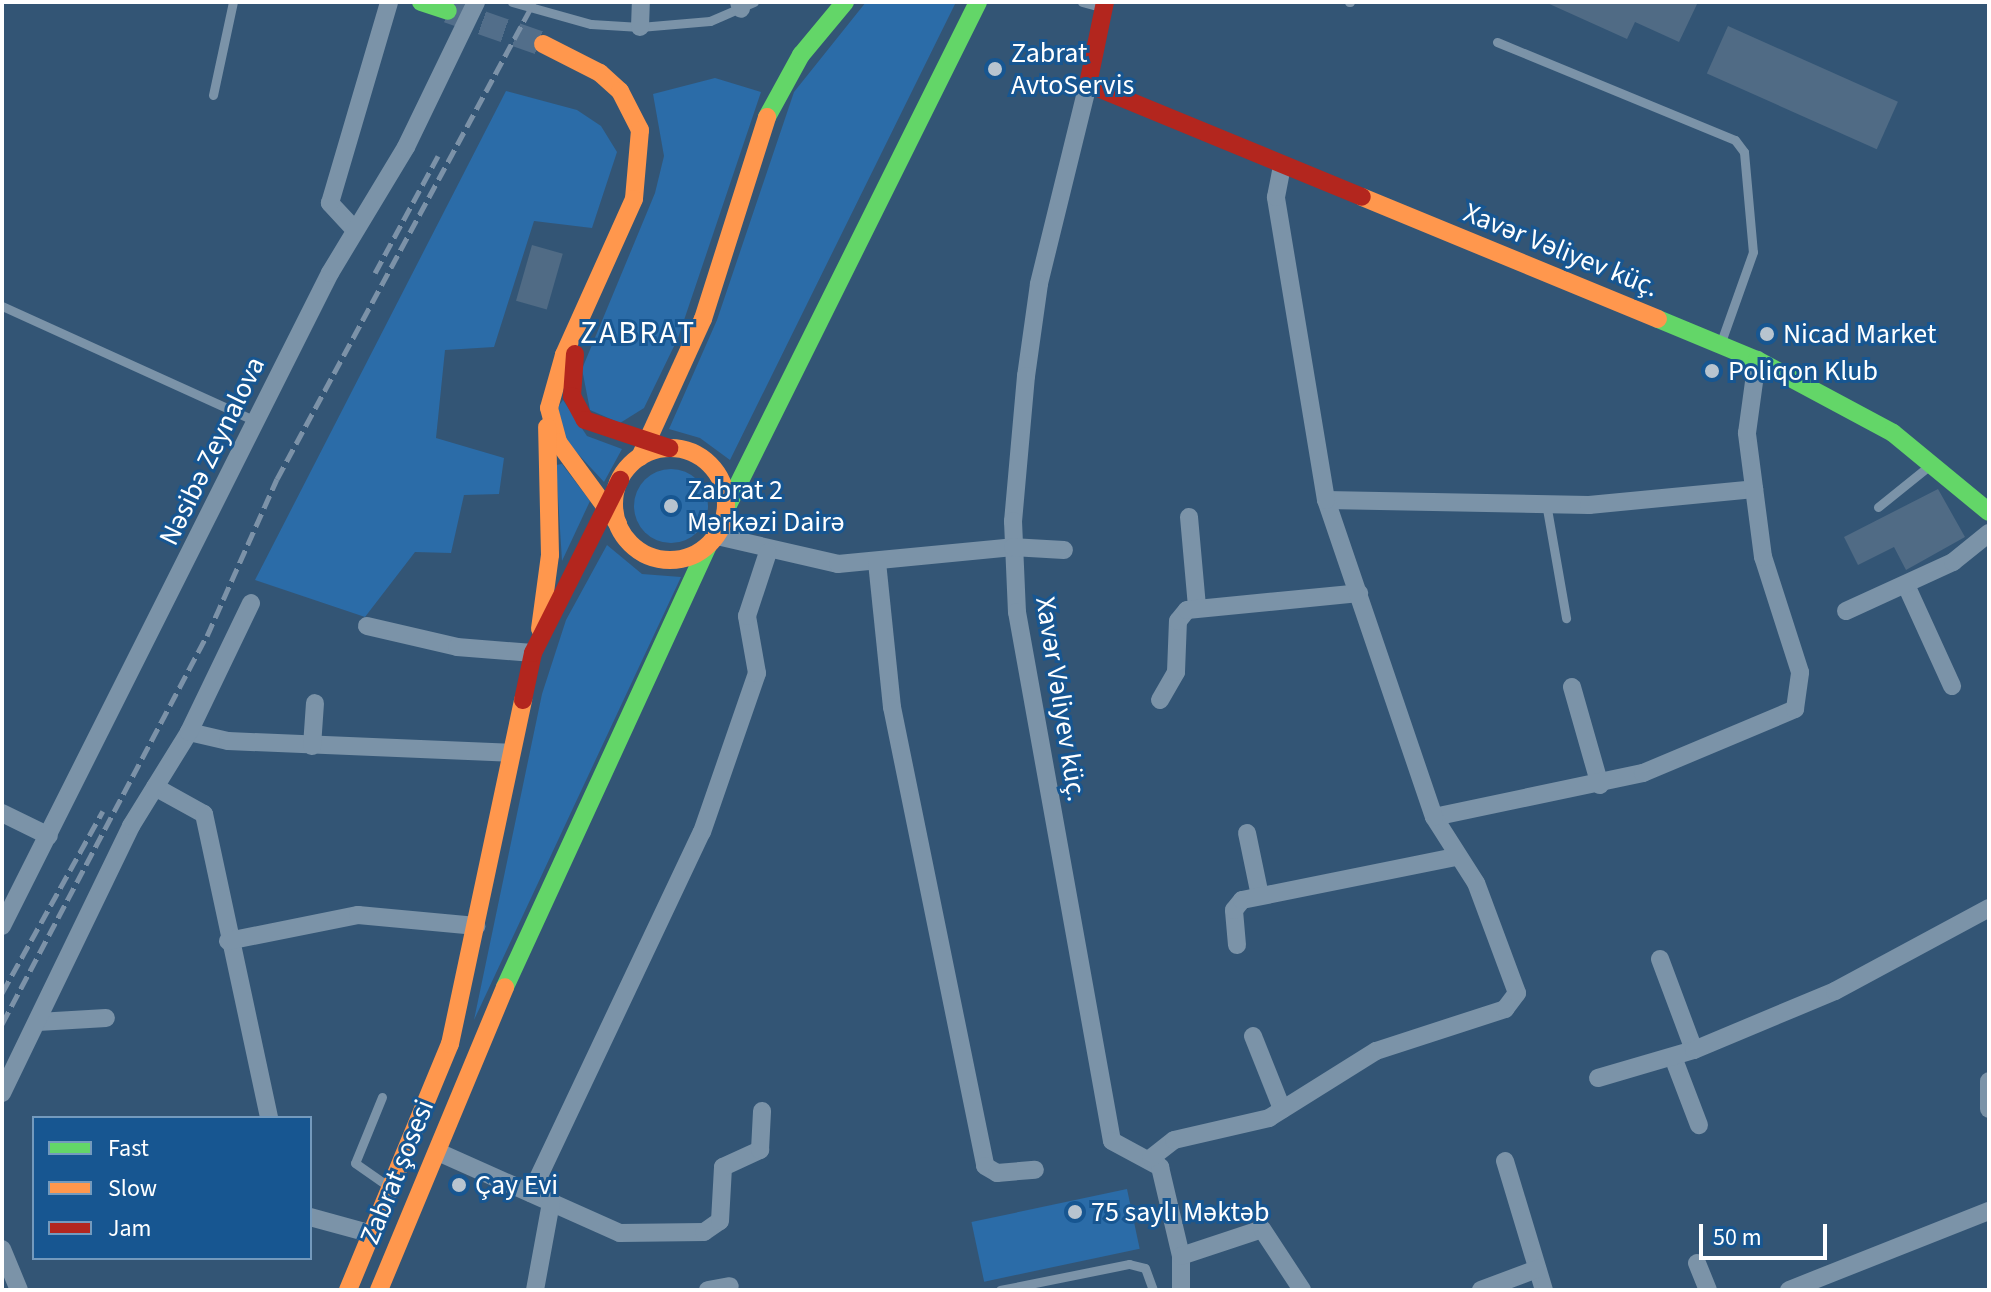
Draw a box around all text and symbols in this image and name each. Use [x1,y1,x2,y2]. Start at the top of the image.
place label: Zabrat AvtoServis [1011,36,1134,102]
marker: Zabrat AvtoServis [986,60,1004,78]
street label: Xavər Vəliyev küç. [1459,196,1663,304]
district label: ZABRAT [580,314,696,352]
place label: Nicad Market [1783,317,1936,351]
marker: Nicad Market [1758,325,1776,343]
street label: Nəsibə Zeynalova [152,351,272,551]
place label: Poliqon Klub [1728,354,1878,388]
marker: Poliqon Klub [1703,362,1721,380]
place label: Zabrat 2 Mərkəzi Dairə [687,473,845,539]
marker: Zabrat 2 Mərkəzi Dairə [662,497,680,515]
street label: Xavər Vəliyev küç. [1028,594,1094,804]
street label: Zabrat şosesi [353,1095,441,1249]
legend [32,1116,312,1260]
text: Fast [108,1131,149,1166]
place label: Çay Evi [475,1168,558,1202]
text: Slow [108,1171,157,1206]
marker: Çay Evi [450,1176,468,1194]
place label: 75 saylı Məktəb [1091,1195,1269,1229]
marker: 75 saylı Məktəb [1066,1203,1084,1221]
scale bar [1703,1208,1831,1258]
text: Jam [108,1211,152,1246]
text: 50 m [1713,1220,1762,1255]

